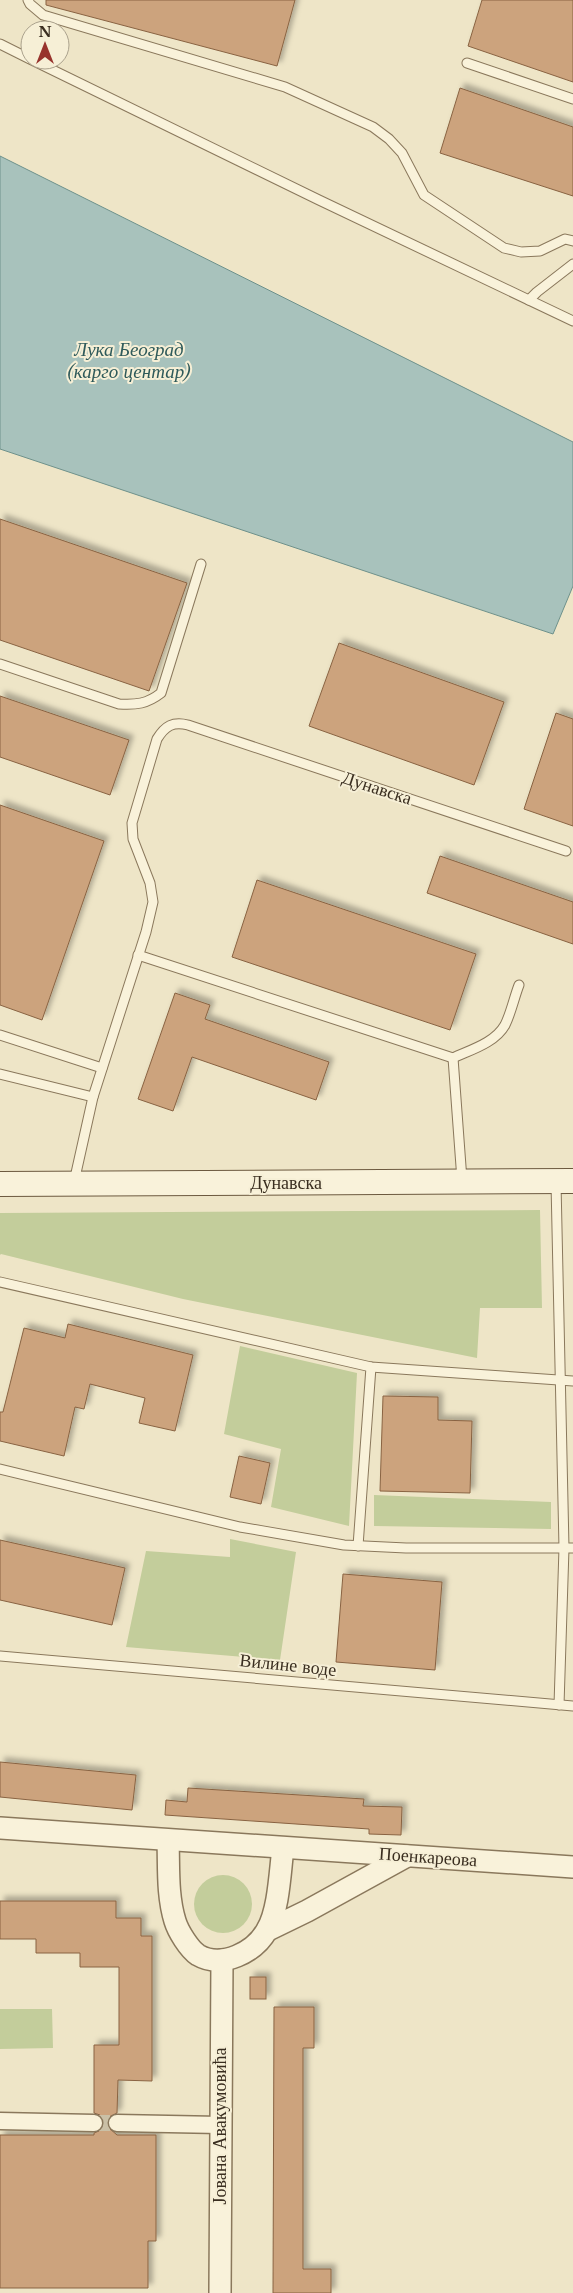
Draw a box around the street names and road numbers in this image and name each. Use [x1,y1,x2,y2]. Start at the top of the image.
street label: Дунавска [339,766,415,810]
street label: Дунавска [250,1172,322,1194]
street label: Вилине воде [239,1649,337,1681]
street label: Поенкареова [378,1843,478,1871]
street label: Јована Авакумовића [209,2047,231,2205]

